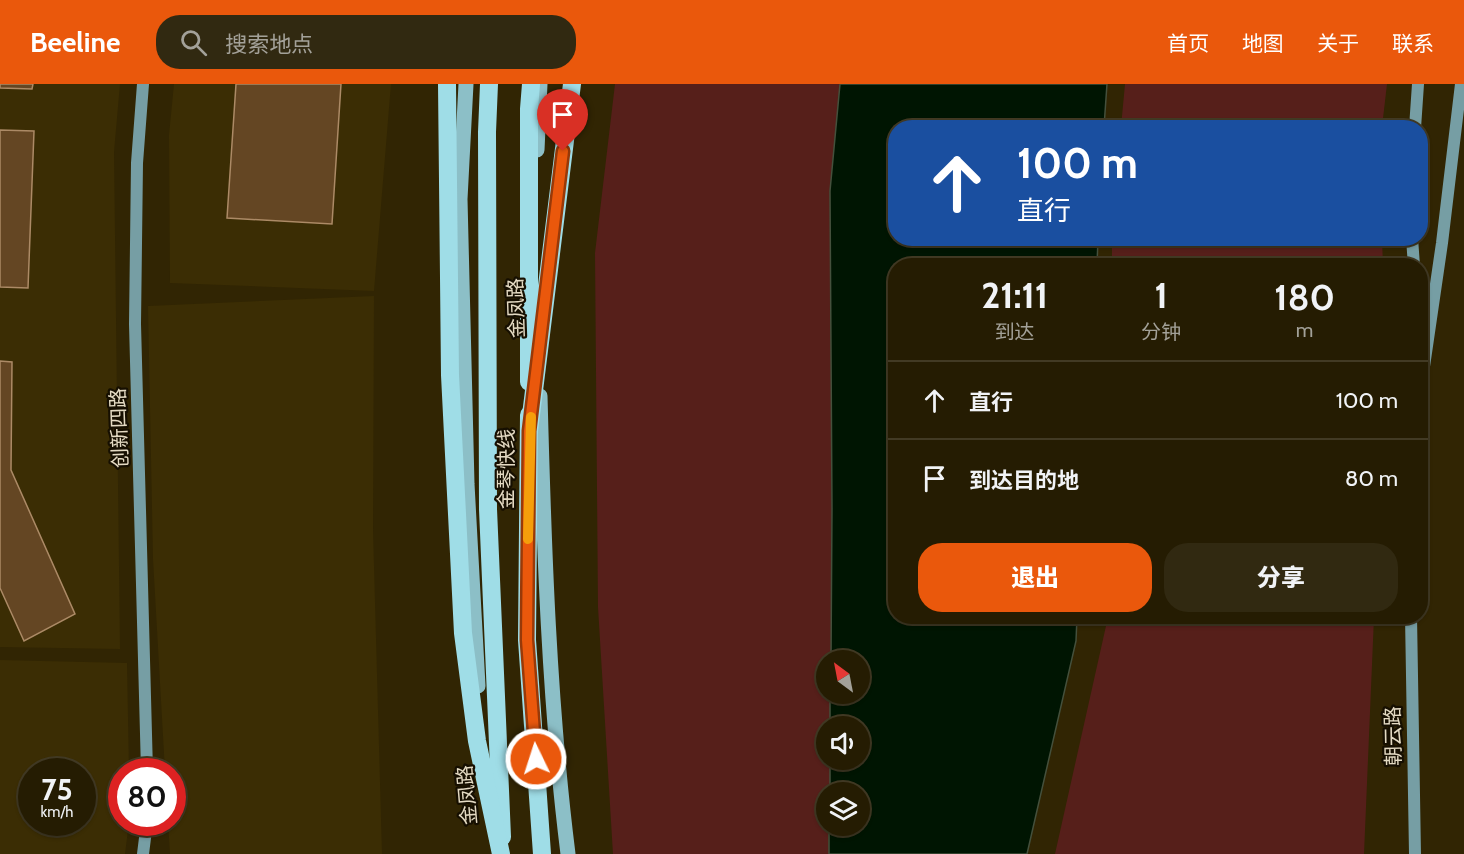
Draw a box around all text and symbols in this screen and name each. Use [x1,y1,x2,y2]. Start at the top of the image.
search box [156,15,576,69]
text: Beeline [30,25,120,59]
icon: search [177,26,210,59]
text: 搜索地点 [225,31,313,58]
text: 首页 [1167,31,1209,56]
text: 地图 [1242,31,1284,56]
text: 关于 [1317,31,1359,56]
text: 联系 [1392,31,1434,56]
pin [537,89,588,151]
icon: arrive [546,98,579,131]
text: 100 m [1017,137,1138,189]
icon: ahead [918,144,996,222]
text: 直行 [1017,194,1071,227]
text: 21:11 [981,273,1048,317]
text: 1 [1155,273,1168,317]
text: 180 [1274,275,1335,319]
street label: 金凤路 [503,278,529,338]
text: m [1296,318,1313,342]
text: 到达 [995,320,1035,344]
text: 分钟 [1141,320,1181,344]
icon: ahead [918,384,951,417]
text: 100 m [1336,387,1398,414]
street label: 创新四路 [106,388,132,468]
text: 直行 [969,389,1013,416]
street label: 金琴快线 [494,429,518,509]
icon: arrive [918,462,951,495]
text: 80 m [1345,465,1398,492]
text: 到达目的地 [969,467,1079,494]
button: 退出 [918,543,1152,612]
button: 分享 [1164,543,1398,612]
north arrow [816,650,870,704]
map controls [816,650,870,836]
street label: 朝云路 [1380,706,1406,766]
button: sound [816,716,870,770]
position arrow [504,727,568,791]
speed limit sign: 80 [108,758,186,836]
street label: 金凤路 [452,764,482,826]
text: 75 [41,771,73,808]
button: layers [816,782,870,836]
text: km/h [41,803,73,821]

